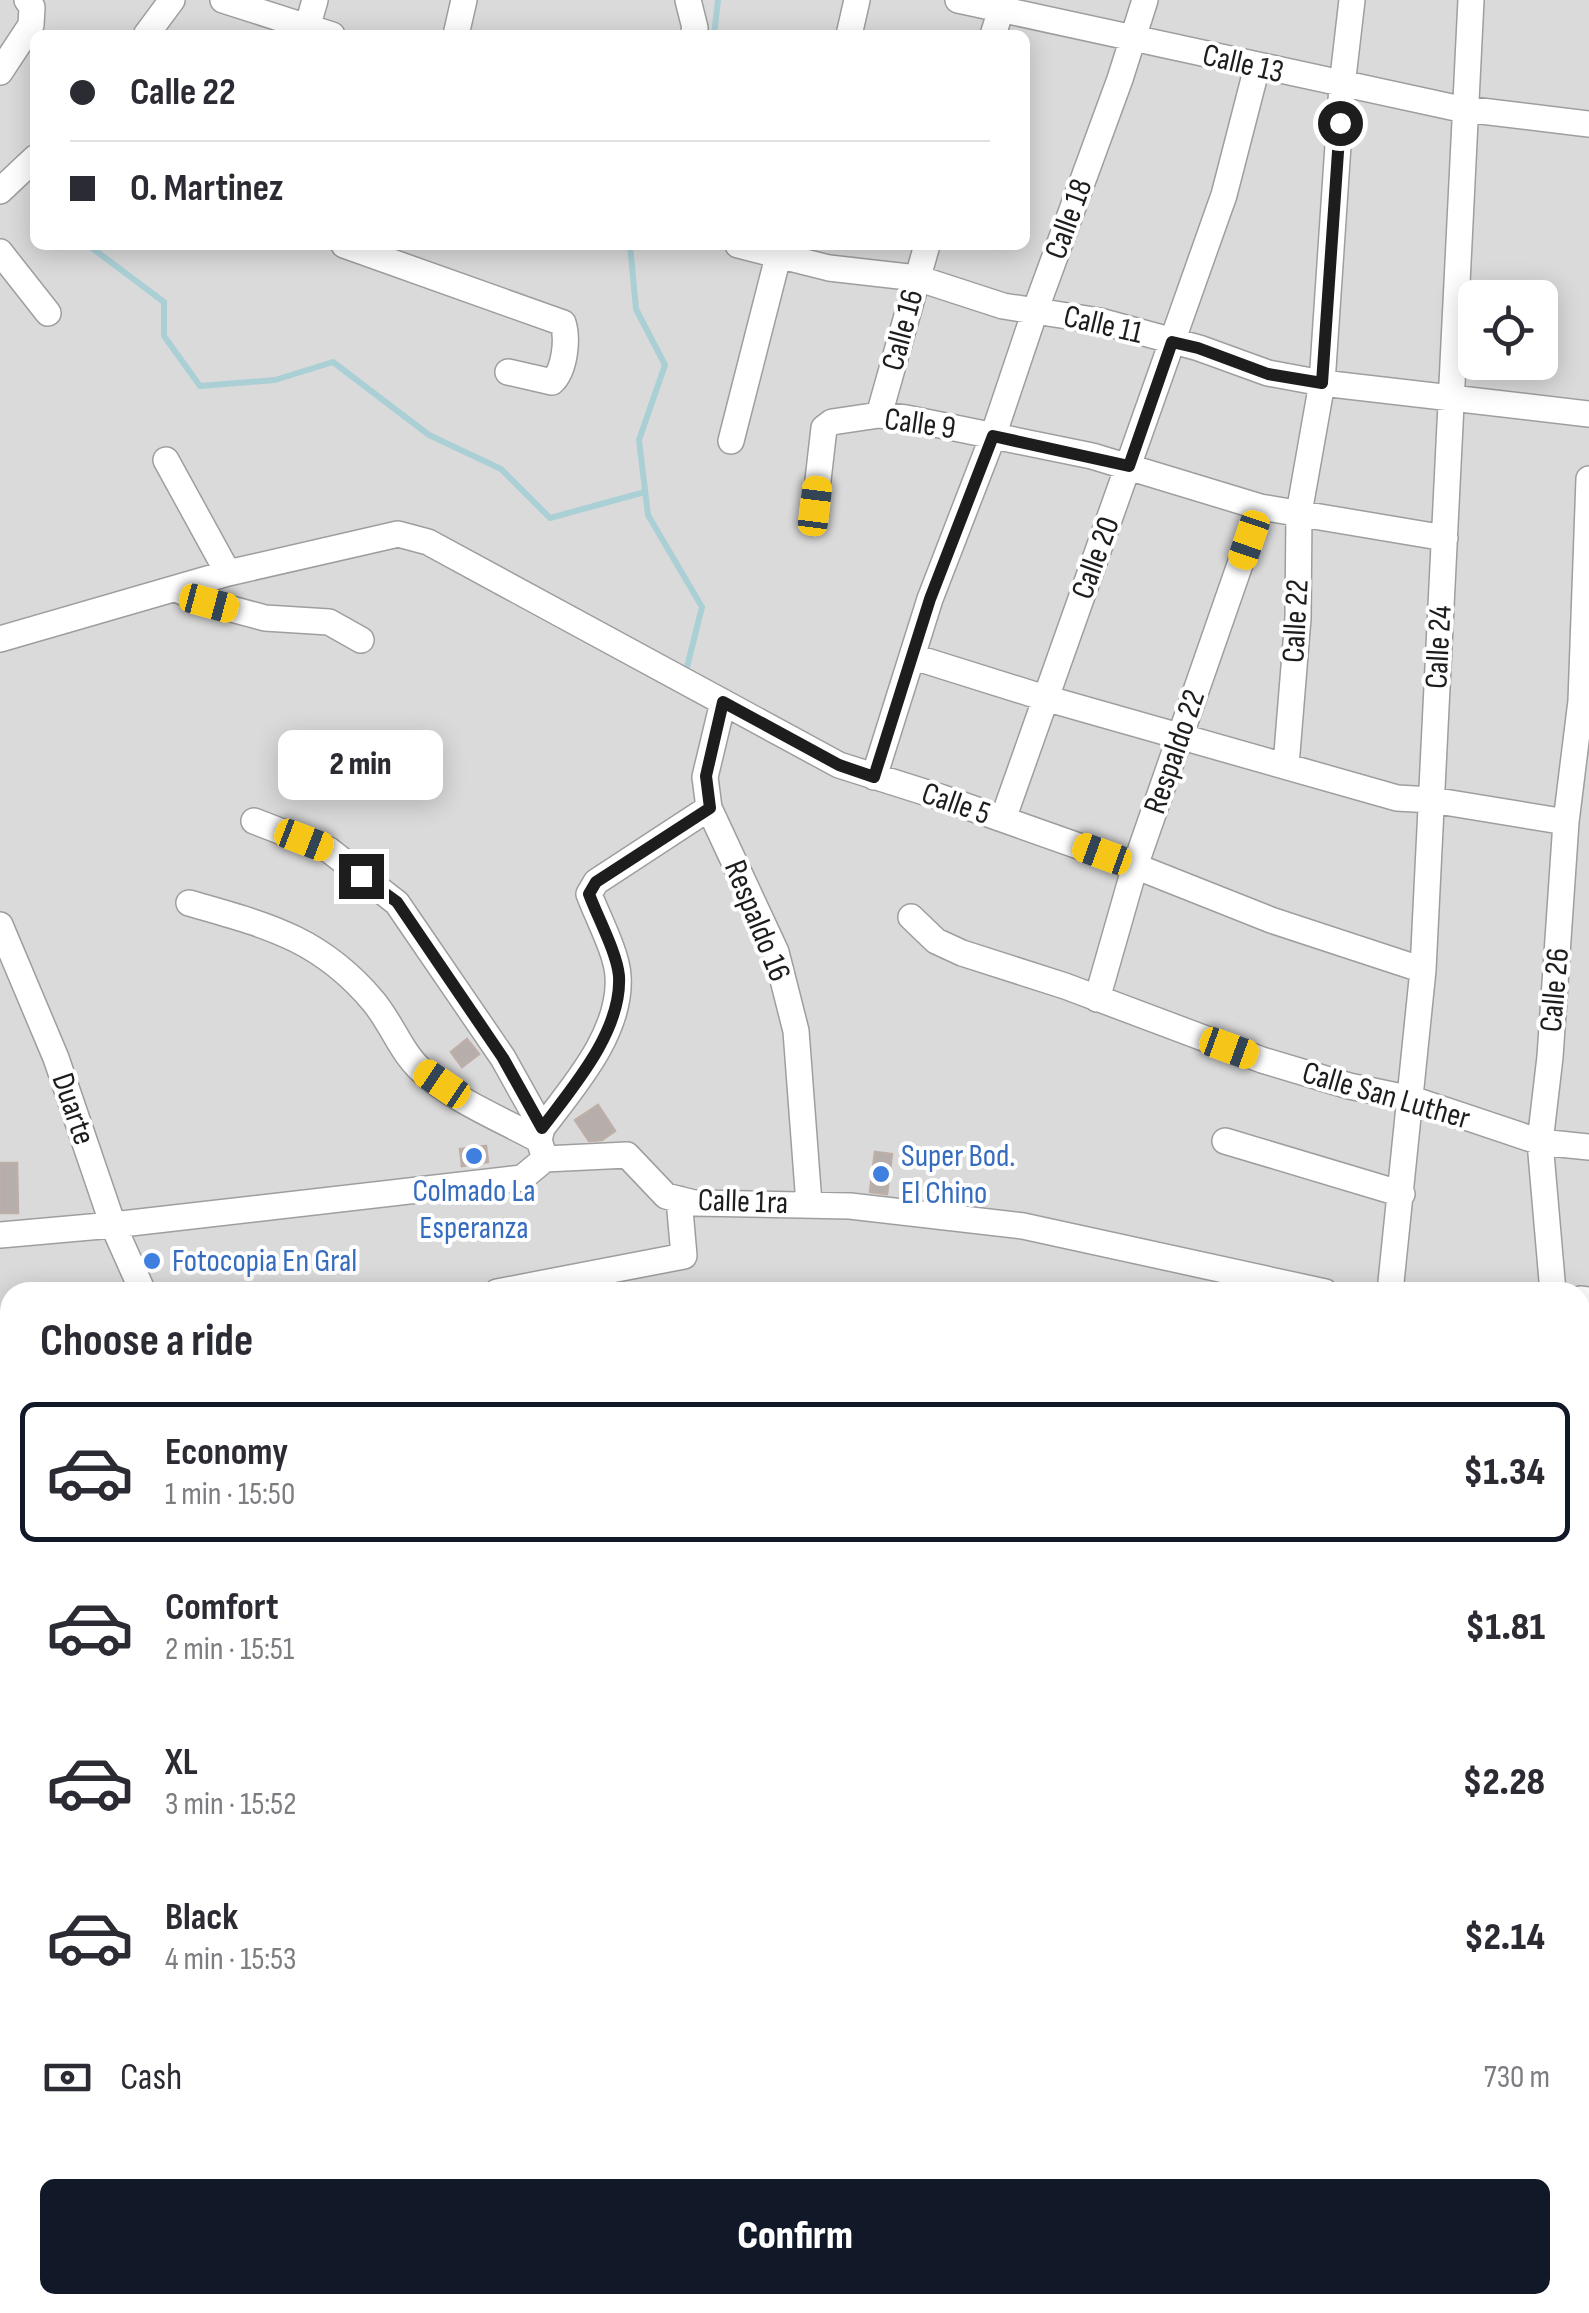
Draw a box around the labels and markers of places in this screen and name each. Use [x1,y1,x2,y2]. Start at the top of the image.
place label: Super Bod. El Chino [901,1137,1015,1213]
marker: Colmado La Esperanza [463,1145,485,1167]
marker: Super Bod. El Chino [870,1163,892,1185]
place label: Colmado La Esperanza [412,1172,536,1248]
place label: Fotocopia En Gral [172,1242,357,1281]
marker: Fotocopia En Gral [141,1250,163,1272]

